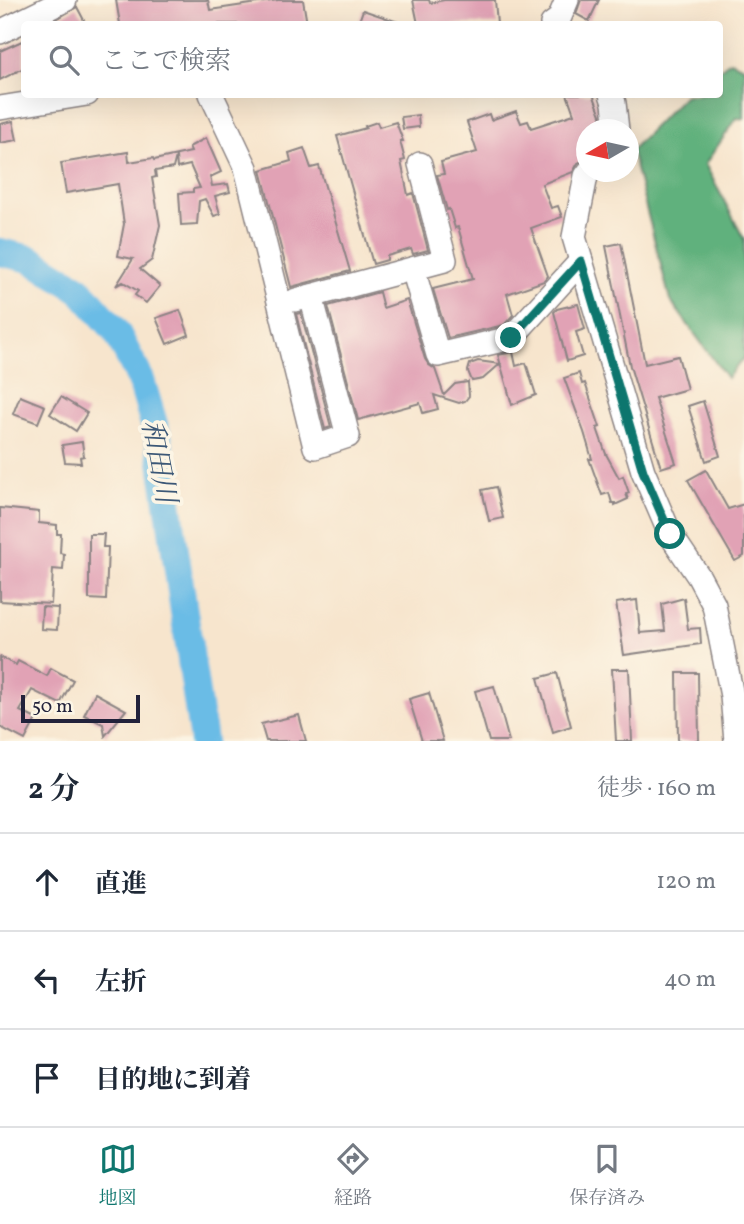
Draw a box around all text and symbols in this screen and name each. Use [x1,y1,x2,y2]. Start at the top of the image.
search box [21,21,723,98]
icon: search [45,41,83,79]
text: ここで検索 [101,44,231,80]
north arrow [576,119,639,182]
route end [495,322,526,353]
water label: 和田川 [130,417,185,509]
route start [654,518,685,549]
scale bar [21,692,140,724]
text: 50 m [32,694,73,720]
text: 2 分 [28,769,80,811]
text: 徒歩 · 160 m [597,773,716,805]
icon: ahead [28,863,66,901]
text: 120 m [656,866,716,898]
text: 直進 [95,867,147,903]
icon: left [28,961,66,999]
text: 40 m [664,964,716,996]
text: 左折 [95,965,147,1001]
icon: arrive [28,1059,66,1097]
text: 目的地に到着 [95,1063,251,1099]
tab: 地図 [99,1140,137,1212]
tab: 経路 [334,1140,372,1212]
tab: 保存済み [569,1140,645,1212]

